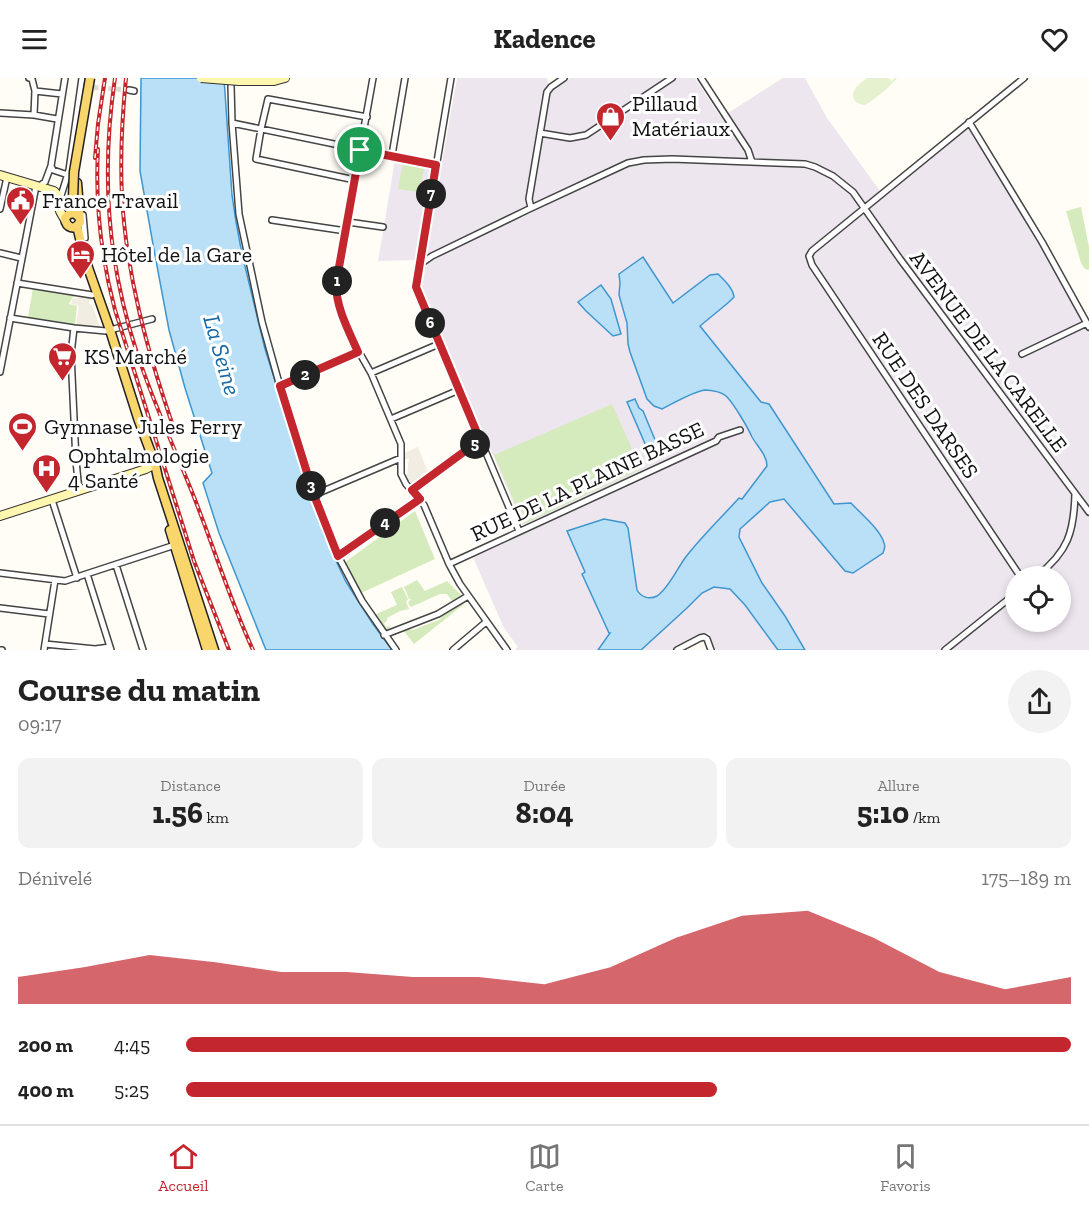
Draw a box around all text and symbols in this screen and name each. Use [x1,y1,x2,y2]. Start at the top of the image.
icon: menu [18,23,51,56]
text: Kadence [493,23,596,55]
icon: heart [1038,23,1071,56]
place label: Pillaud Matériaux [632,90,730,142]
shop icon: Pillaud Matériaux [595,100,627,142]
pin [334,124,385,175]
icon: arrive [343,133,376,166]
pin: 7 [416,179,446,209]
public building icon: France Travail [5,184,37,226]
text: 7 [427,184,435,203]
place label: France Travail [42,187,179,214]
hotel icon: Hôtel de la Gare [64,238,96,280]
place label: Hôtel de la Gare [101,241,252,268]
street label: AVENUE DE LA CARELLE [904,245,1073,457]
pin: 1 [322,266,352,296]
text: 1 [334,271,340,290]
pin: 6 [415,308,445,338]
water label: La Seine [197,311,248,398]
text: 6 [426,313,434,332]
street label: RUE DES DARSES [867,327,985,484]
supermarket icon: KS Marché [47,340,79,382]
place label: KS Marché [84,343,187,370]
pin: 2 [290,360,320,390]
text: 2 [301,365,309,384]
sports icon: Gymnase Jules Ferry [7,410,39,452]
place label: Gymnase Jules Ferry [44,413,243,440]
street label: RUE DE LA PLAINE BASSE [466,416,708,547]
pin: 5 [460,429,490,459]
text: 5 [471,434,479,453]
place label: Ophtalmologie 4 Santé [68,442,209,494]
hospital icon: Ophtalmologie 4 Santé [31,452,63,494]
pin: 3 [296,471,326,501]
text: 3 [307,476,315,495]
pin: 4 [370,508,400,538]
text: 4 [380,513,390,532]
map controls [1005,566,1071,632]
button: locate [1005,566,1071,632]
text: Course du matin [18,670,260,709]
button: share [1008,670,1071,733]
text: 09:17 [18,712,61,736]
text: Distance [160,776,221,795]
text: Durée [523,776,566,795]
text: Allure [877,776,920,795]
text: 1.56 [152,795,203,831]
text: 8:04 [516,795,574,831]
text: 5:10 [857,795,909,831]
text: km [203,808,229,827]
text: /km [909,808,940,827]
text: Dénivelé [18,866,92,890]
text: 175–189 m [981,866,1071,890]
text: 200 m [18,1033,73,1057]
text: 4:45 [114,1033,150,1057]
text: 400 m [18,1078,74,1102]
text: 5:25 [114,1078,149,1102]
tab: Accueil [158,1140,209,1195]
tab: Carte [525,1140,564,1195]
tab: Favoris [880,1140,931,1195]

